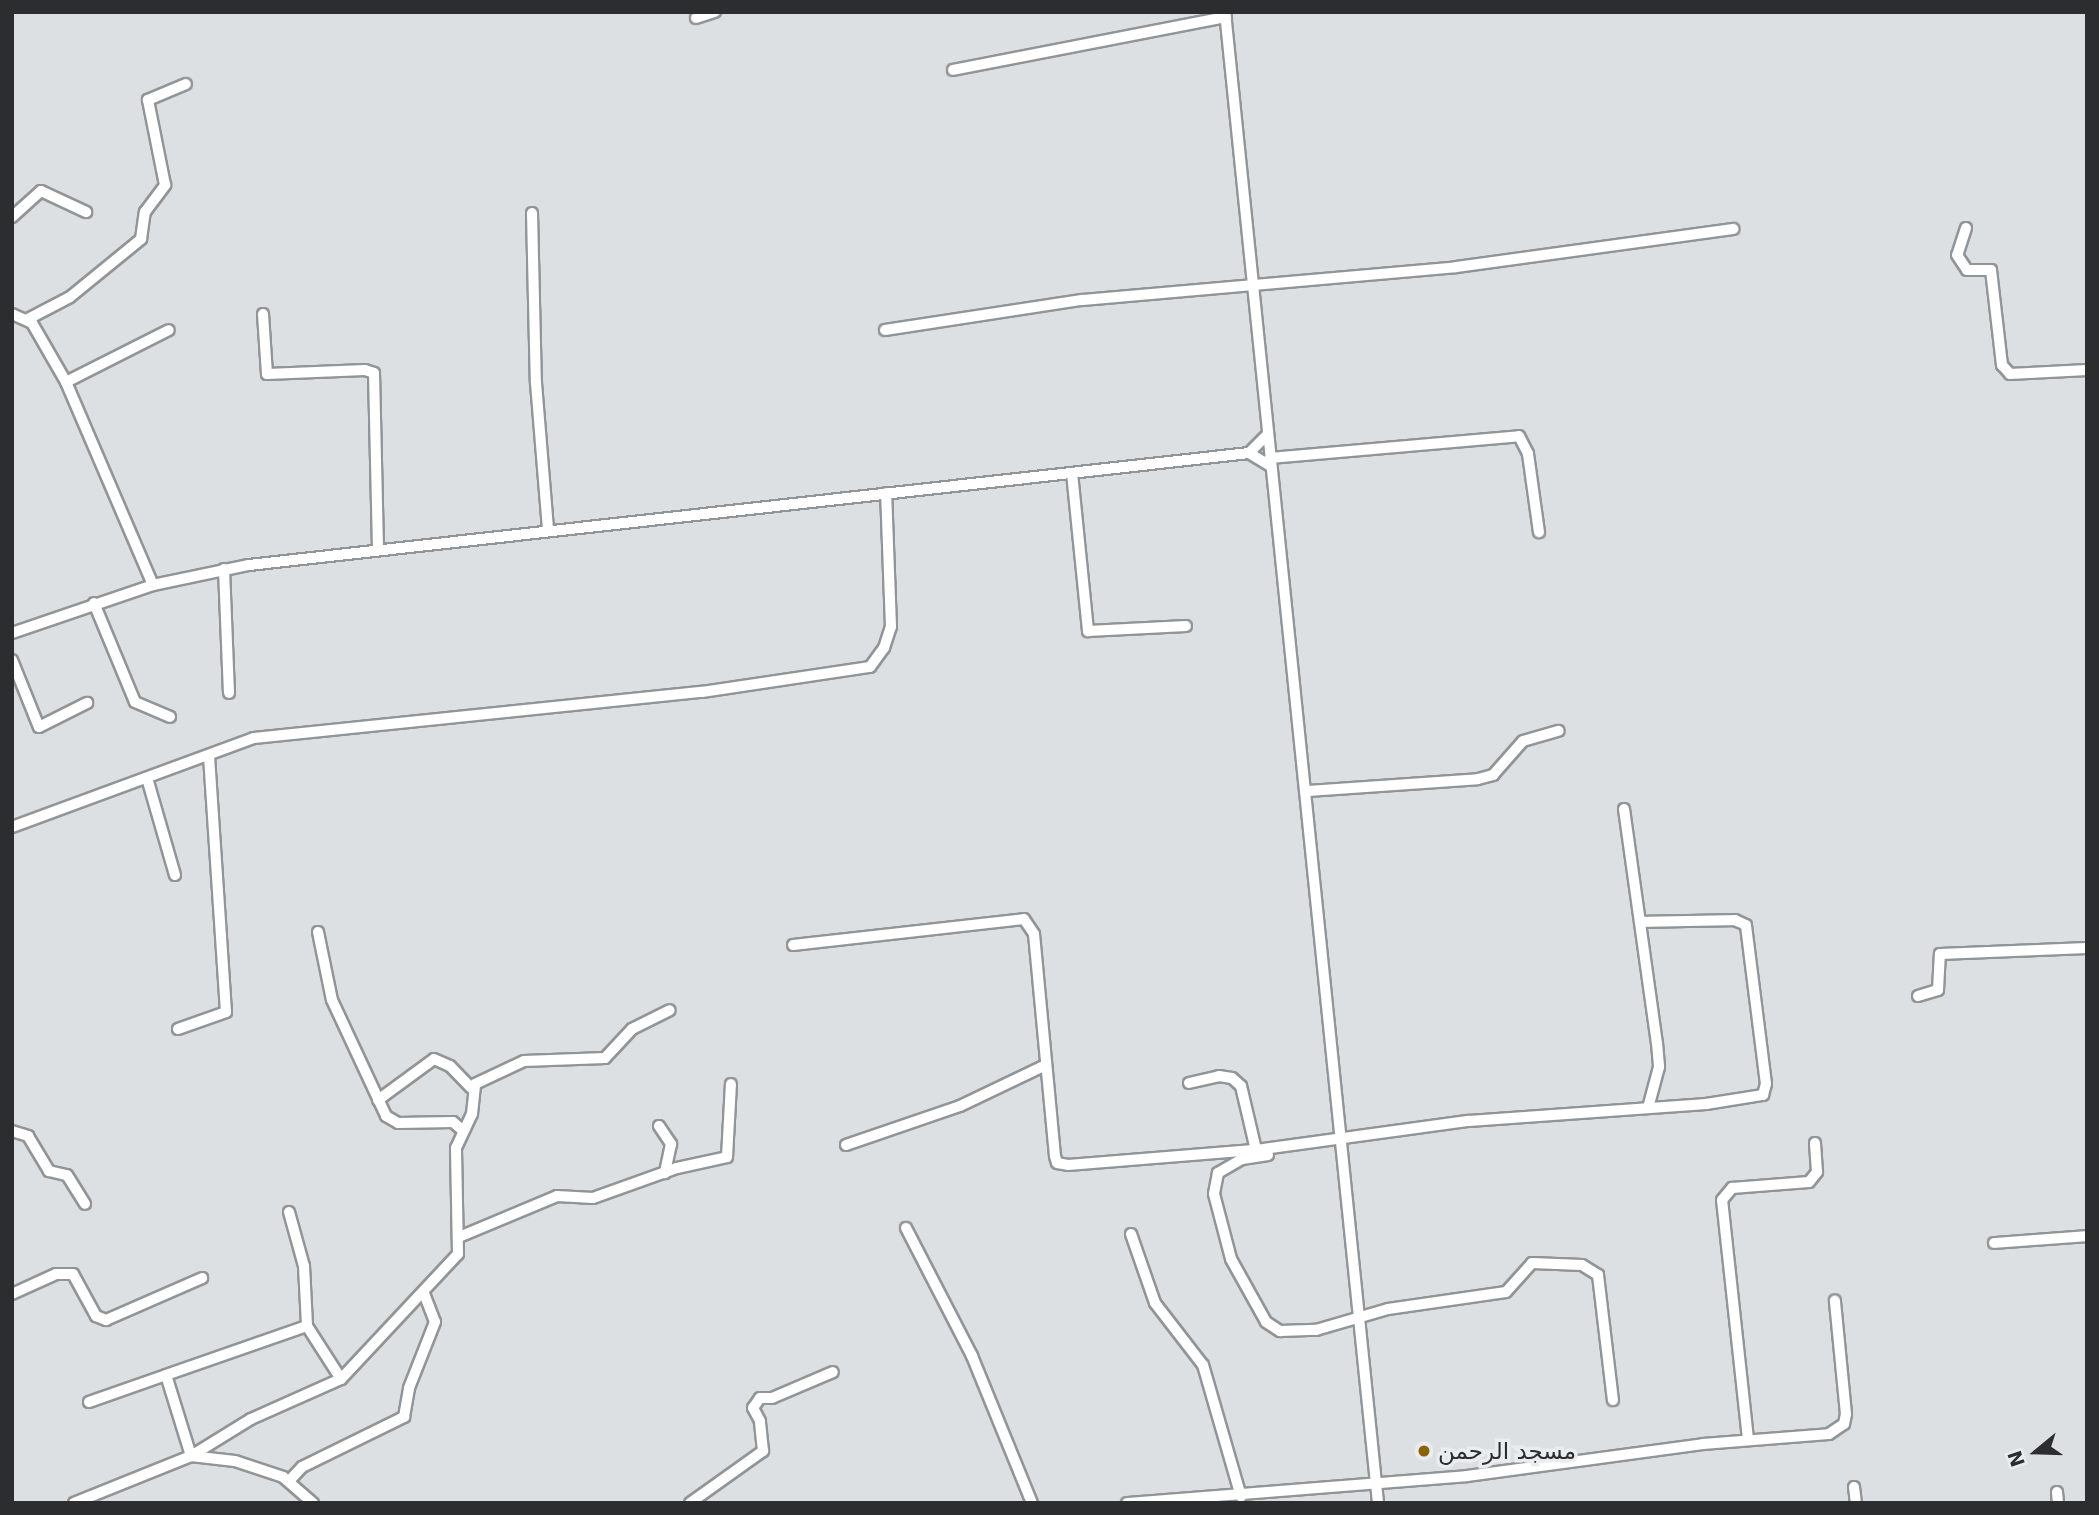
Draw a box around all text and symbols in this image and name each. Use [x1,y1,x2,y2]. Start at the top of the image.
north arrow [2001,1417,2071,1487]
place label: مسجد الرحمن [1438,1437,1576,1465]
marker: مسجد الرحمن [1416,1443,1432,1459]
text: N [2003,1448,2029,1470]

